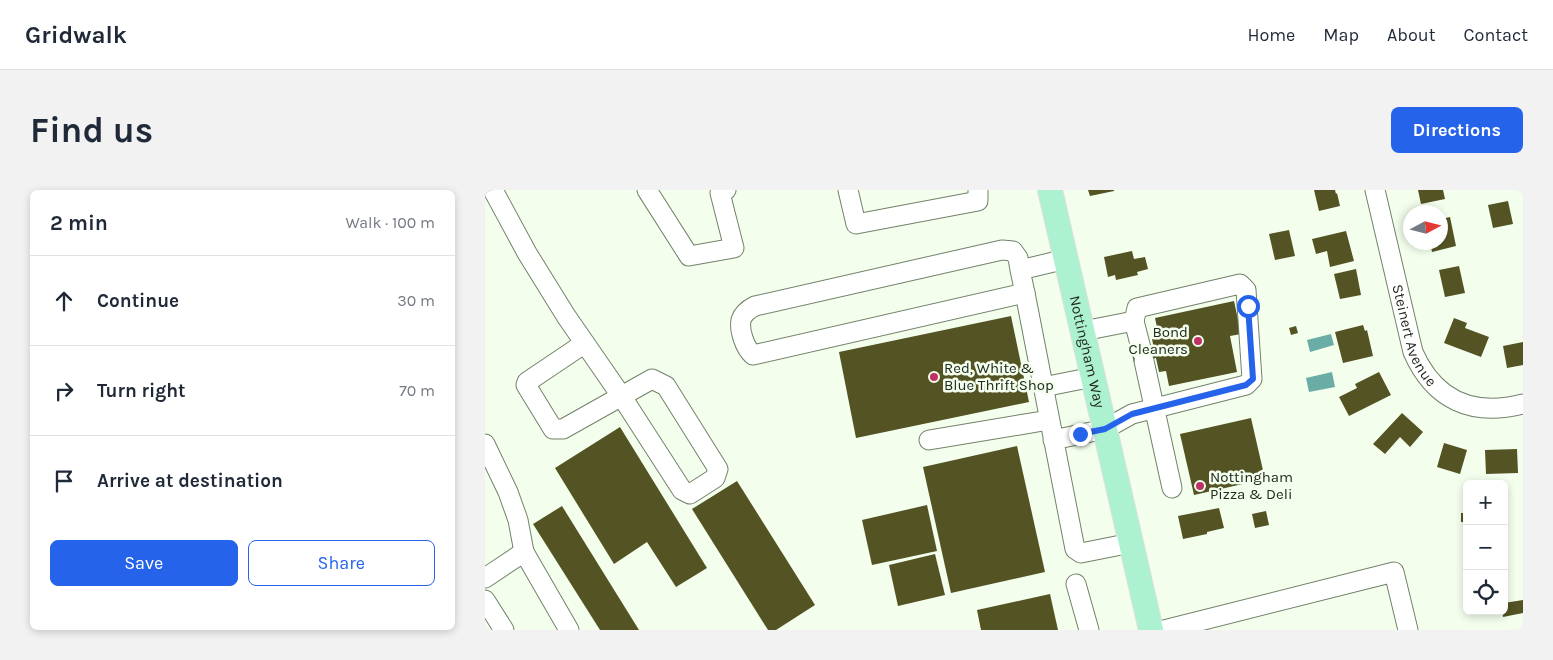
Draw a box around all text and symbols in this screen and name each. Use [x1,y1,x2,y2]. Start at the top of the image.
text: Gridwalk [25,21,127,49]
text: Home [1247,24,1295,46]
text: Map [1323,24,1359,46]
text: About [1387,24,1436,46]
text: Contact [1464,24,1528,46]
button: Directions [1391,107,1523,153]
text: Find us [30,110,153,151]
north arrow [1403,205,1448,250]
text: 2 min [50,211,108,235]
text: Walk · 100 m [345,213,435,232]
street label: Steinert Avenue [1388,283,1440,390]
icon: ahead [50,287,78,315]
text: Continue [97,290,179,312]
text: 30 m [397,291,435,310]
street label: Nottingham Way [1066,294,1109,410]
route start [1237,295,1260,318]
place label: Bond Cleaners [1129,323,1188,358]
marker: Bond Cleaners [1192,335,1204,347]
place label: Red, White & Blue Thrift Shop [944,359,1054,394]
marker: Red, White & Blue Thrift Shop [928,371,940,383]
icon: right [50,377,78,405]
text: Turn right [97,380,186,402]
text: 70 m [399,381,435,400]
route end [1069,423,1092,446]
icon: arrive [50,467,78,495]
place label: Nottingham Pizza & Deli [1210,468,1293,503]
text: Arrive at destination [97,470,283,492]
marker: Nottingham Pizza & Deli [1194,480,1206,492]
map controls [1463,480,1508,615]
button: + [1463,480,1508,525]
button: − [1463,525,1508,570]
button: Save [50,540,238,586]
button: Share [248,540,435,586]
button: locate [1463,570,1508,615]

